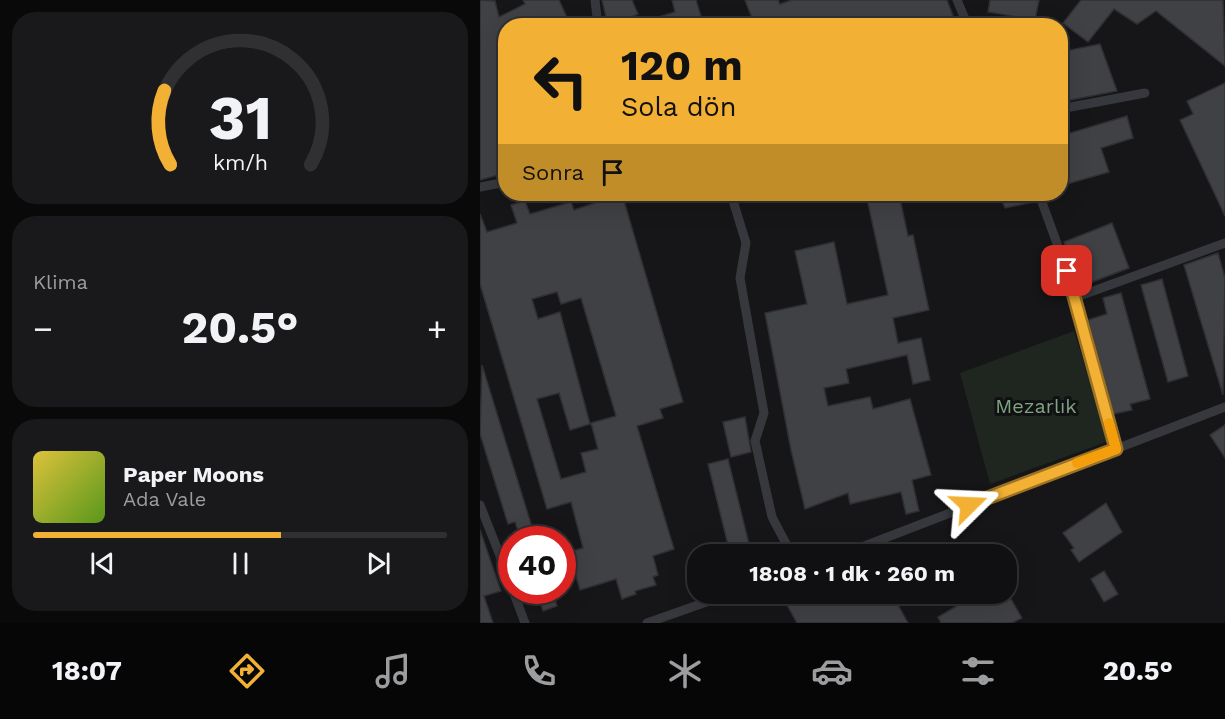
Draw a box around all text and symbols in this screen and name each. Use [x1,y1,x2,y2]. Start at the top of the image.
text: 120 m [621,41,743,90]
icon: left [522,42,600,120]
text: 31 [208,81,272,154]
text: Sola dön [621,91,736,123]
text: km/h [212,150,268,175]
icon: arrive [596,156,629,189]
text: Sonra [522,160,584,185]
pin [1041,245,1092,296]
icon: arrive [1050,254,1083,287]
text: Klima [33,270,88,294]
text: 20.5° [182,301,298,354]
text: − [33,309,53,348]
text: + [427,309,447,348]
park label: Mezarlık [995,394,1077,418]
text: Paper Moons [123,462,264,487]
position arrow [937,473,1001,537]
text: Ada Vale [123,487,206,511]
speed limit sign: 40 [498,526,576,604]
icon: previous [86,547,119,580]
icon: pause [224,547,257,580]
icon: next [362,547,395,580]
text: 18:08 · 1 dk · 260 m [749,561,955,586]
icon: directions [226,650,268,692]
icon: music [372,650,414,692]
icon: phone [518,650,560,692]
icon: climate [664,650,706,692]
icon: car [811,650,853,692]
icon: filters [957,650,999,692]
text: 18:07 [52,655,122,687]
text: 20.5° [1103,655,1173,687]

